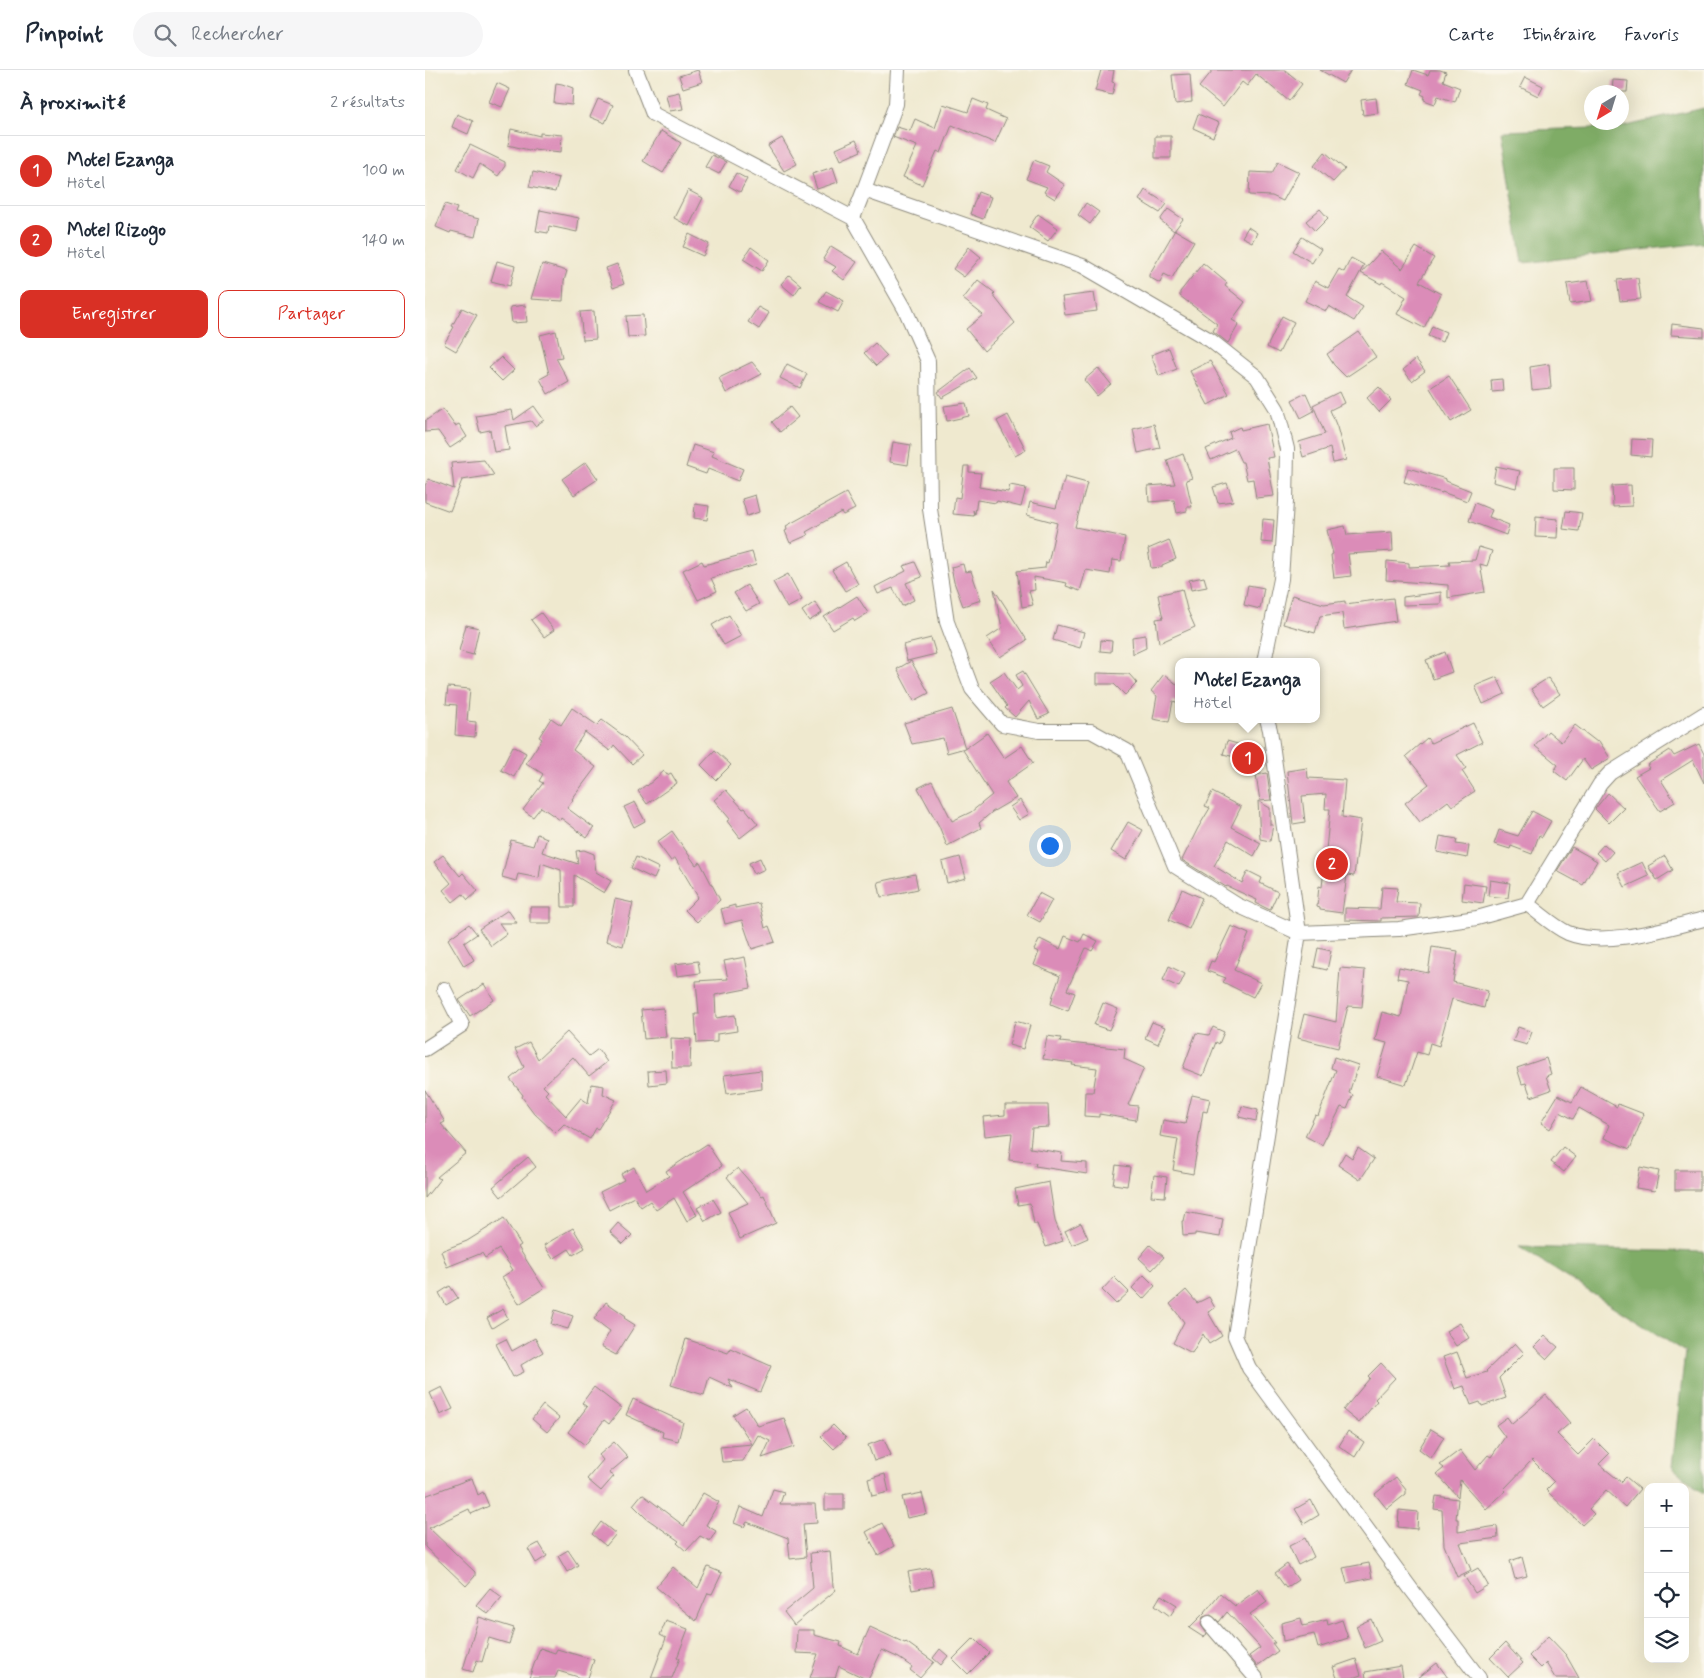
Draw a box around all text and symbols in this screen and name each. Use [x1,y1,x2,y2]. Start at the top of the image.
search box [133,12,483,57]
text: Pinpoint [25,19,103,50]
icon: search [151,21,179,49]
text: Rechercher [191,22,284,47]
text: Carte [1448,23,1494,47]
text: Itinéraire [1522,23,1596,47]
text: Favoris [1624,23,1679,47]
north arrow [1584,85,1629,130]
text: À proximité [20,89,126,117]
text: 2 résultats [330,92,405,113]
text: Motel Ezanga [67,148,174,173]
text: 1 [32,160,40,181]
text: 100 m [362,160,405,181]
text: Hôtel [67,173,105,194]
text: Motel Rizogo [67,218,166,243]
text: 2 [32,230,40,251]
text: 140 m [361,230,405,251]
text: Hôtel [67,243,105,264]
button: Enregistrer [20,290,208,338]
button: Partager [218,290,405,338]
popup [1175,658,1320,723]
text: Motel Ezanga [1194,668,1301,693]
text: Hôtel [1194,693,1232,714]
pin: 1 [1232,739,1264,777]
your location [1037,833,1063,859]
pin: 2 [1316,845,1348,883]
map controls [1644,1483,1689,1663]
button: + [1644,1483,1689,1528]
button: − [1644,1528,1689,1573]
button: locate [1644,1573,1689,1618]
button: layers [1644,1618,1689,1663]

